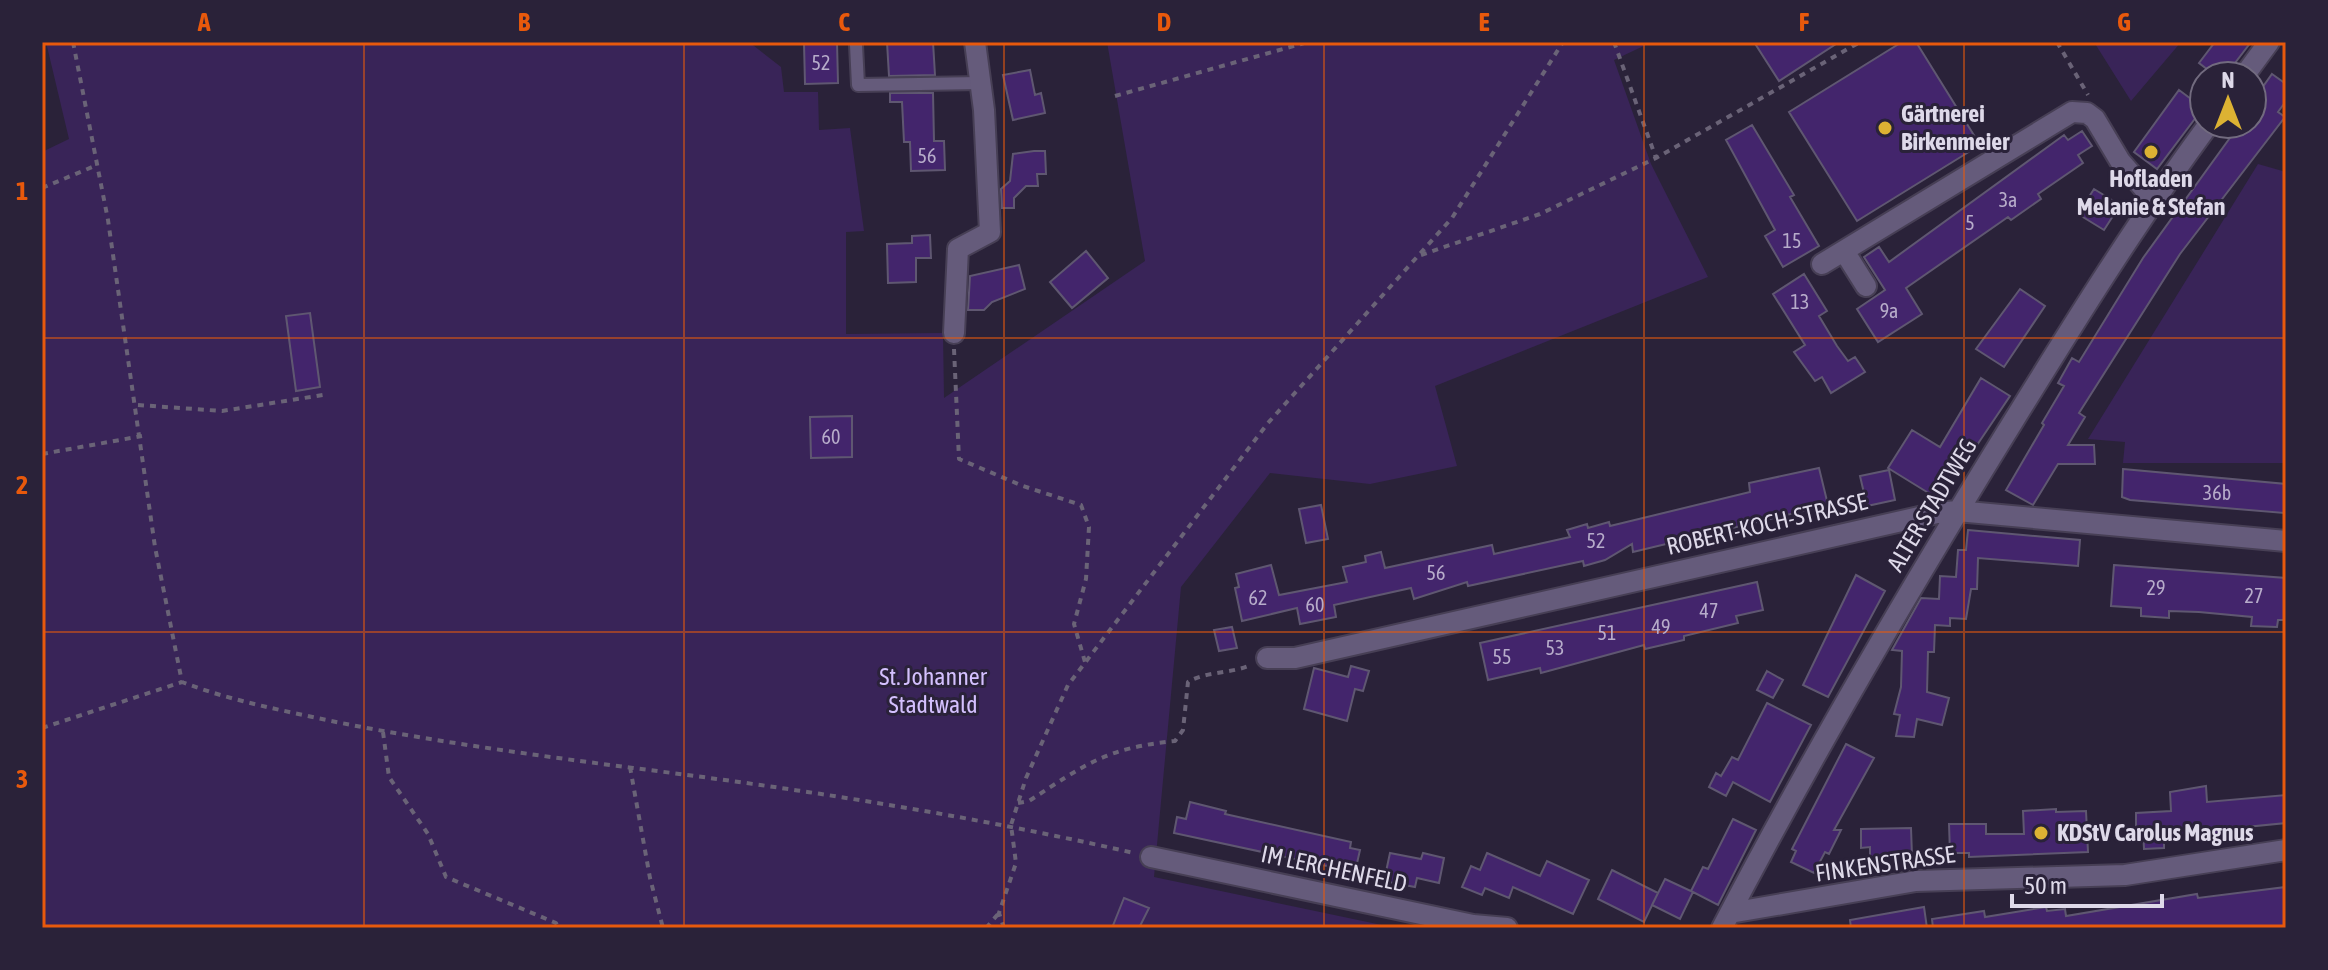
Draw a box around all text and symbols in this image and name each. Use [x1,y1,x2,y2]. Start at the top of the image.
text: A [197,7,211,37]
text: B [518,7,531,37]
text: C [838,7,850,37]
text: D [1157,7,1171,37]
text: E [1478,7,1490,37]
text: F [1799,7,1810,37]
text: G [2117,7,2131,37]
house number: 52 [812,51,830,74]
north arrow [2188,60,2268,140]
text: N [2222,67,2234,93]
place label: Gärtnerei Birkenmeier [1901,100,2010,155]
marker: Gärtnerei Birkenmeier [1876,119,1894,137]
marker: Hofladen Melanie & Stefan [2142,143,2160,161]
house number: 56 [918,144,936,167]
place label: Hofladen Melanie & Stefan [2077,165,2225,220]
text: 1 [16,176,28,206]
house number: 3a [1999,188,2017,211]
house number: 5 [1965,211,1975,234]
house number: 15 [1783,229,1801,252]
house number: 13 [1791,290,1809,313]
house number: 9a [1880,299,1898,322]
house number: 60 [822,425,840,448]
street label: ALTER STADTWEG [1881,433,1982,576]
text: 2 [16,470,28,500]
house number: 36b [2203,481,2231,504]
street label: ROBERT-KOCH-STRASSE [1664,487,1870,560]
house number: 52 [1587,529,1605,552]
house number: 56 [1427,561,1445,584]
house number: 29 [2147,576,2165,599]
house number: 27 [2245,584,2263,607]
house number: 62 [1249,586,1267,609]
house number: 60 [1306,593,1324,616]
house number: 47 [1700,599,1718,622]
house number: 49 [1652,615,1670,638]
house number: 51 [1598,621,1616,644]
house number: 53 [1546,636,1564,659]
house number: 55 [1493,645,1511,668]
park label: St. Johanner Stadtwald [879,663,988,718]
text: 3 [16,764,28,794]
place label: KDStV Carolus Magnus [2057,819,2254,846]
marker: KDStV Carolus Magnus [2032,824,2050,842]
street label: IM LERCHENFELD [1259,840,1410,897]
street label: FINKENSTRASSE [1813,840,1957,887]
scale bar [2012,858,2162,908]
text: 50 m [2024,872,2067,899]

